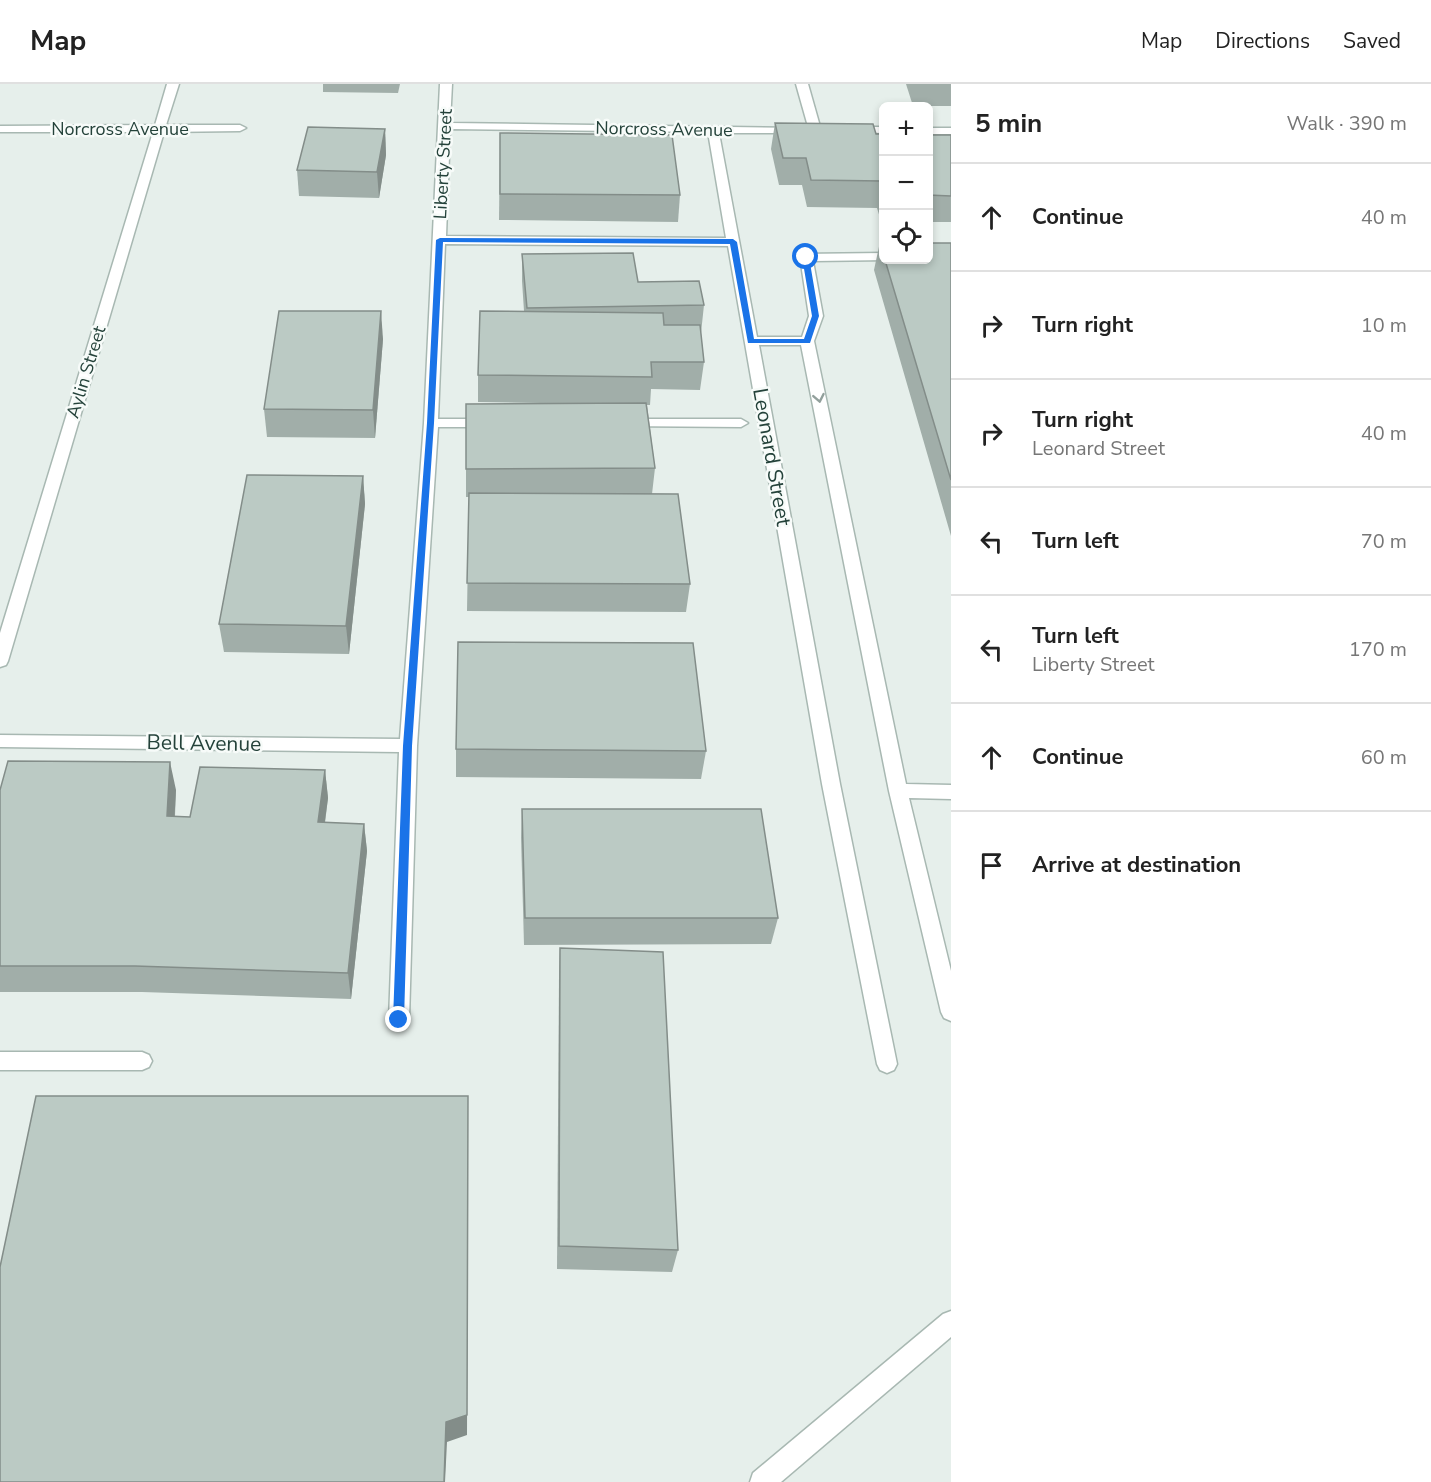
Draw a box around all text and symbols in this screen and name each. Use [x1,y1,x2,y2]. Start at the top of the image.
text: Map [30,22,86,60]
text: Map [1141,27,1182,55]
text: Directions [1215,27,1310,55]
text: Saved [1343,27,1401,55]
map controls [879,102,933,264]
button: + [879,102,933,156]
text: 5 min [975,106,1042,141]
street label: Liberty Street [428,108,458,220]
text: Walk · 390 m [1287,110,1407,137]
street label: Norcross Avenue [595,116,733,142]
street label: Norcross Avenue [51,117,189,141]
button: − [879,156,933,210]
icon: ahead [975,201,1008,234]
text: Continue [1032,202,1123,232]
text: 40 m [1361,204,1407,231]
button: locate [879,210,933,264]
route start [792,243,818,269]
icon: right [975,309,1008,342]
text: Turn right [1032,310,1133,340]
text: 10 m [1361,312,1407,339]
street label: Aylin Street [61,322,112,421]
street label: Leonard Street [746,386,798,529]
one-way arrow [812,393,825,403]
text: Turn right [1032,405,1133,435]
icon: right [975,417,1008,450]
text: 40 m [1361,420,1407,447]
text: Leonard Street [1032,435,1165,462]
icon: left [975,525,1008,558]
text: Turn left [1032,526,1119,556]
text: 70 m [1361,528,1407,555]
text: Turn left [1032,621,1119,651]
icon: left [975,633,1008,666]
text: 170 m [1349,636,1407,663]
text: Liberty Street [1032,651,1155,678]
street label: Bell Avenue [146,728,262,758]
icon: ahead [975,741,1008,774]
text: Continue [1032,742,1123,772]
text: 60 m [1361,744,1407,771]
icon: arrive [975,849,1008,882]
text: Arrive at destination [1032,850,1241,880]
route end [385,1006,411,1032]

